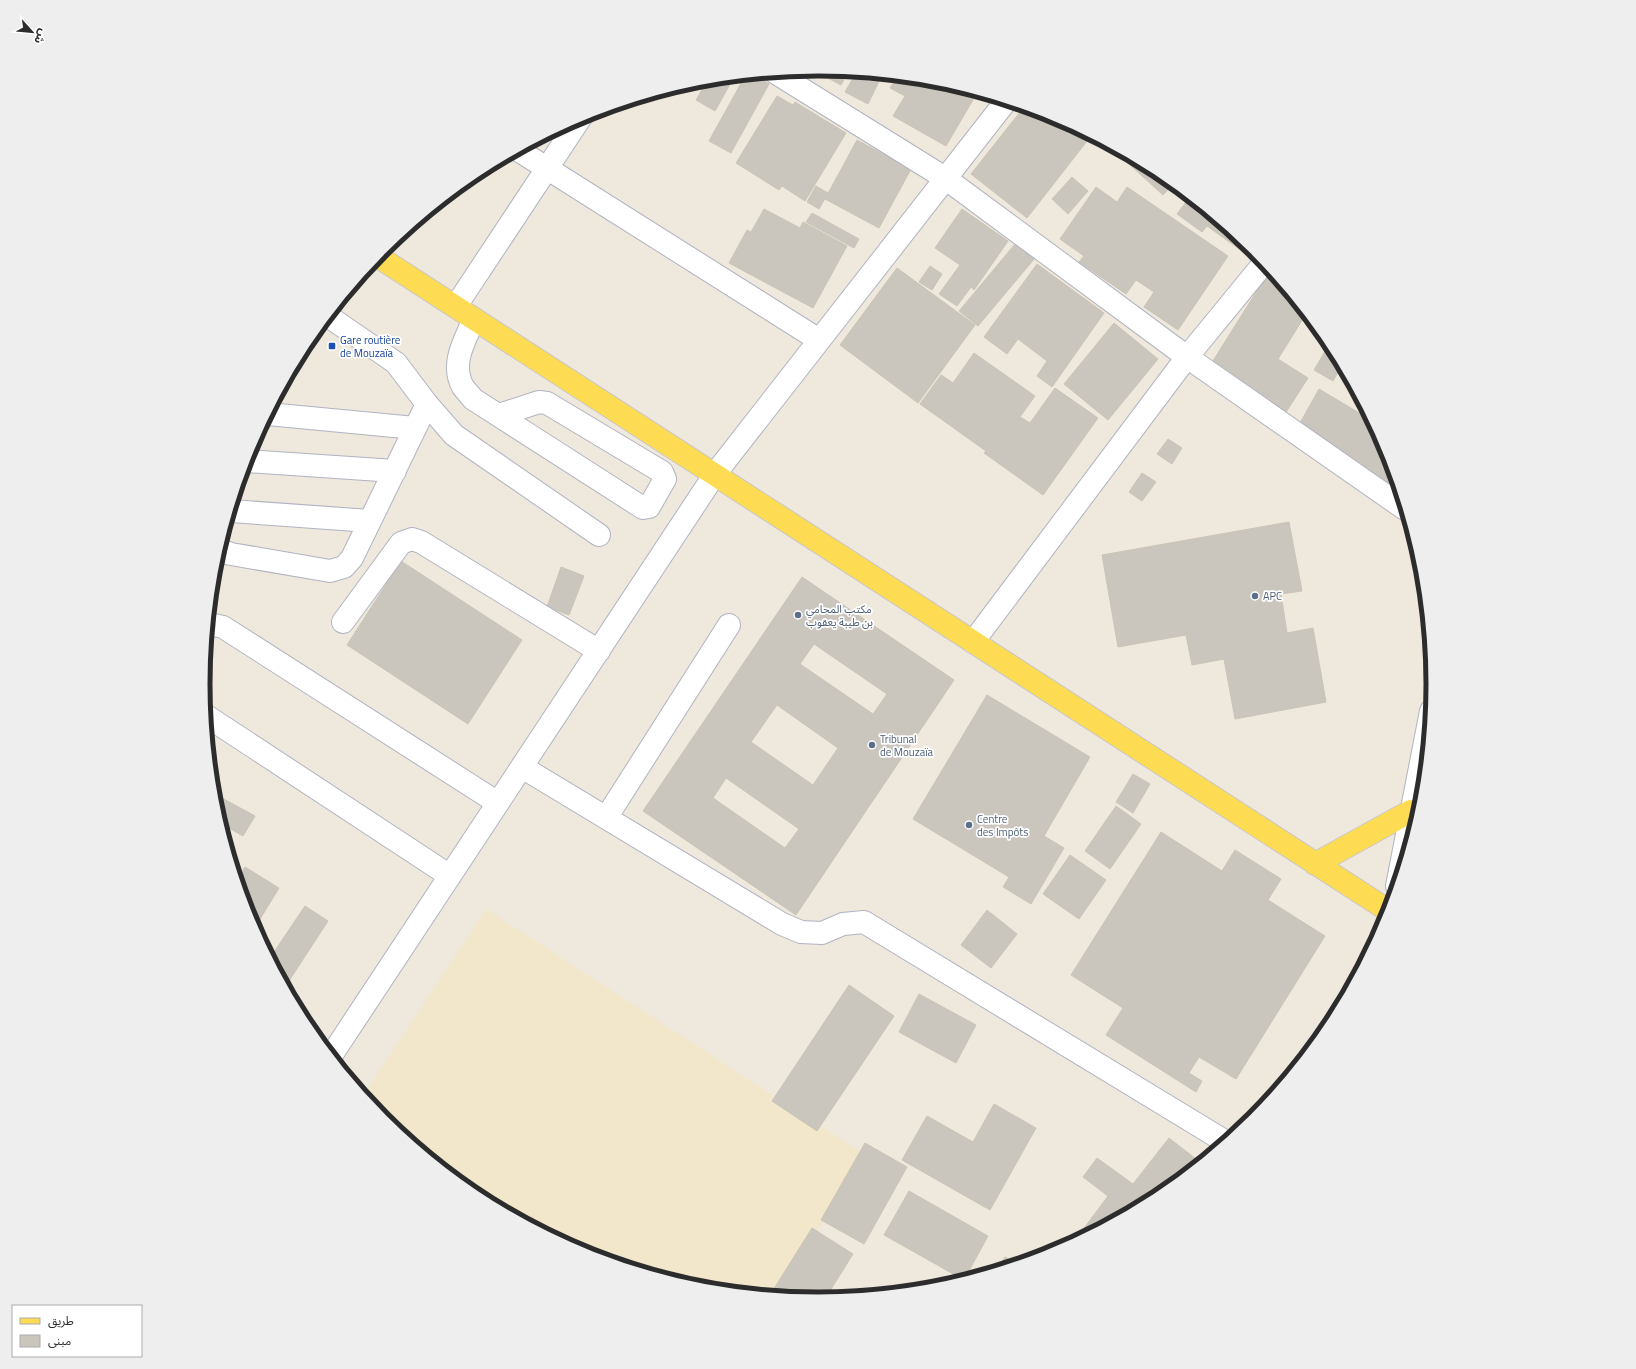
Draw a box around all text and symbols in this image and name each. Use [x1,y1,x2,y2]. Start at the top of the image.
north arrow [12,12,52,52]
text: ش [30,26,51,47]
place label: Gare routière de Mouzaïa [340,332,401,361]
marker: Gare routière de Mouzaïa [327,341,337,351]
place label: APC [1263,588,1282,604]
marker: APC [1250,591,1260,601]
place label: مكتب المحامي بن طيبة يعقوب [806,601,873,630]
marker: مكتب المحامي بن طيبة يعقوب [793,610,803,620]
place label: Tribunal de Mouzaïa [880,731,934,760]
marker: Tribunal de Mouzaïa [867,740,877,750]
place label: Centre des Impôts [977,811,1028,840]
marker: Centre des Impôts [964,820,974,830]
legend [12,1305,142,1357]
text: طريق [48,1311,74,1330]
text: مبنى [48,1331,71,1350]

